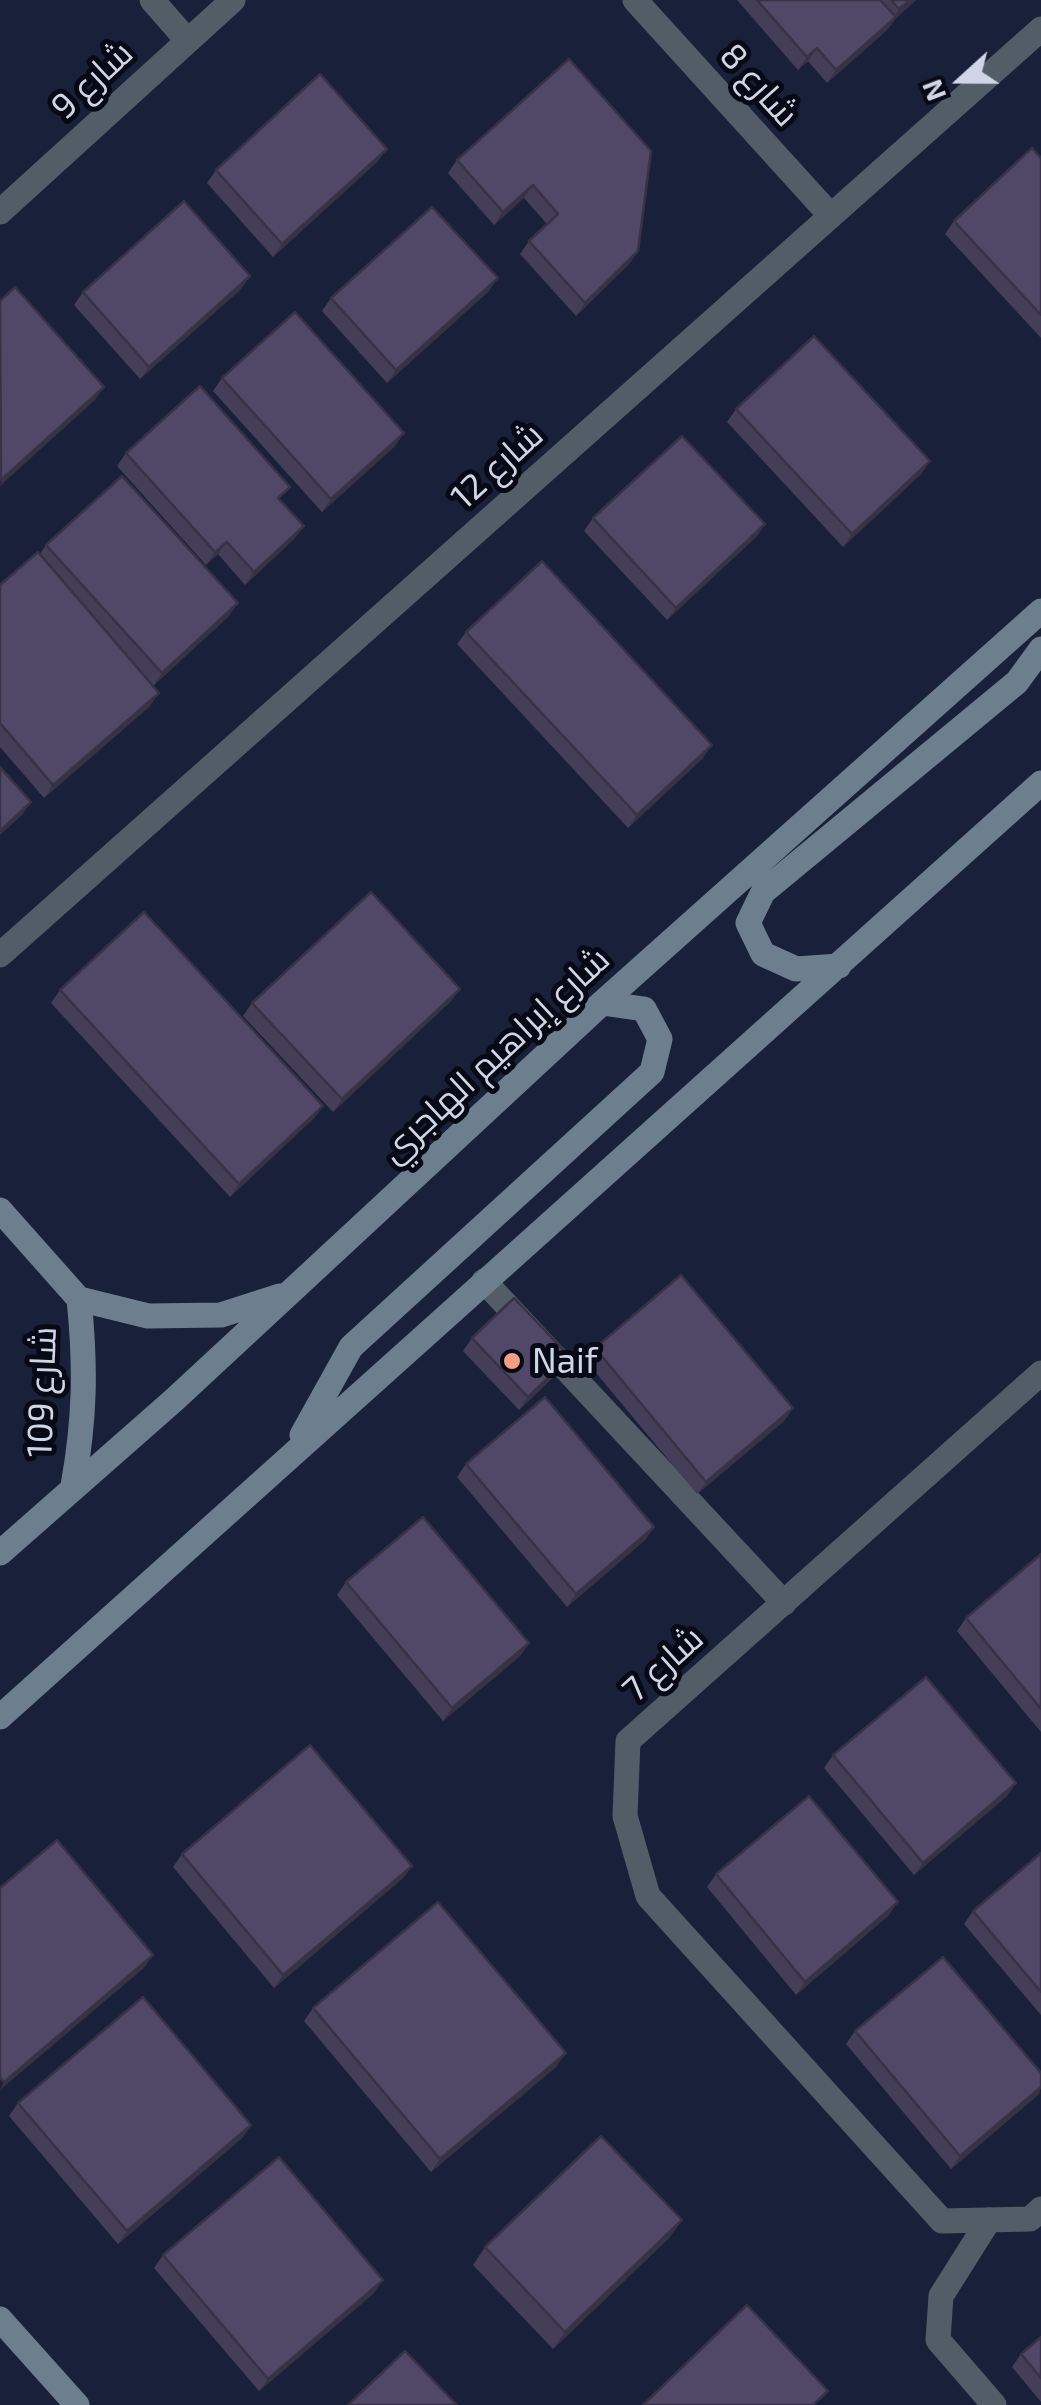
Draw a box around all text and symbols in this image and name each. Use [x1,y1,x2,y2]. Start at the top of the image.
north arrow [911,30,1011,130]
street label: شارع 9 [43,32,141,128]
street label: شارع 8 [711,35,807,135]
text: N [913,75,952,106]
street label: شارع 12 [442,414,552,518]
street label: شارع إبراهيم الهاجري [372,938,618,1172]
street label: شارع 109 [19,1326,65,1458]
place label: Naif [532,1340,598,1382]
marker: Naif [501,1350,523,1372]
street label: شارع 7 [614,1617,712,1711]

